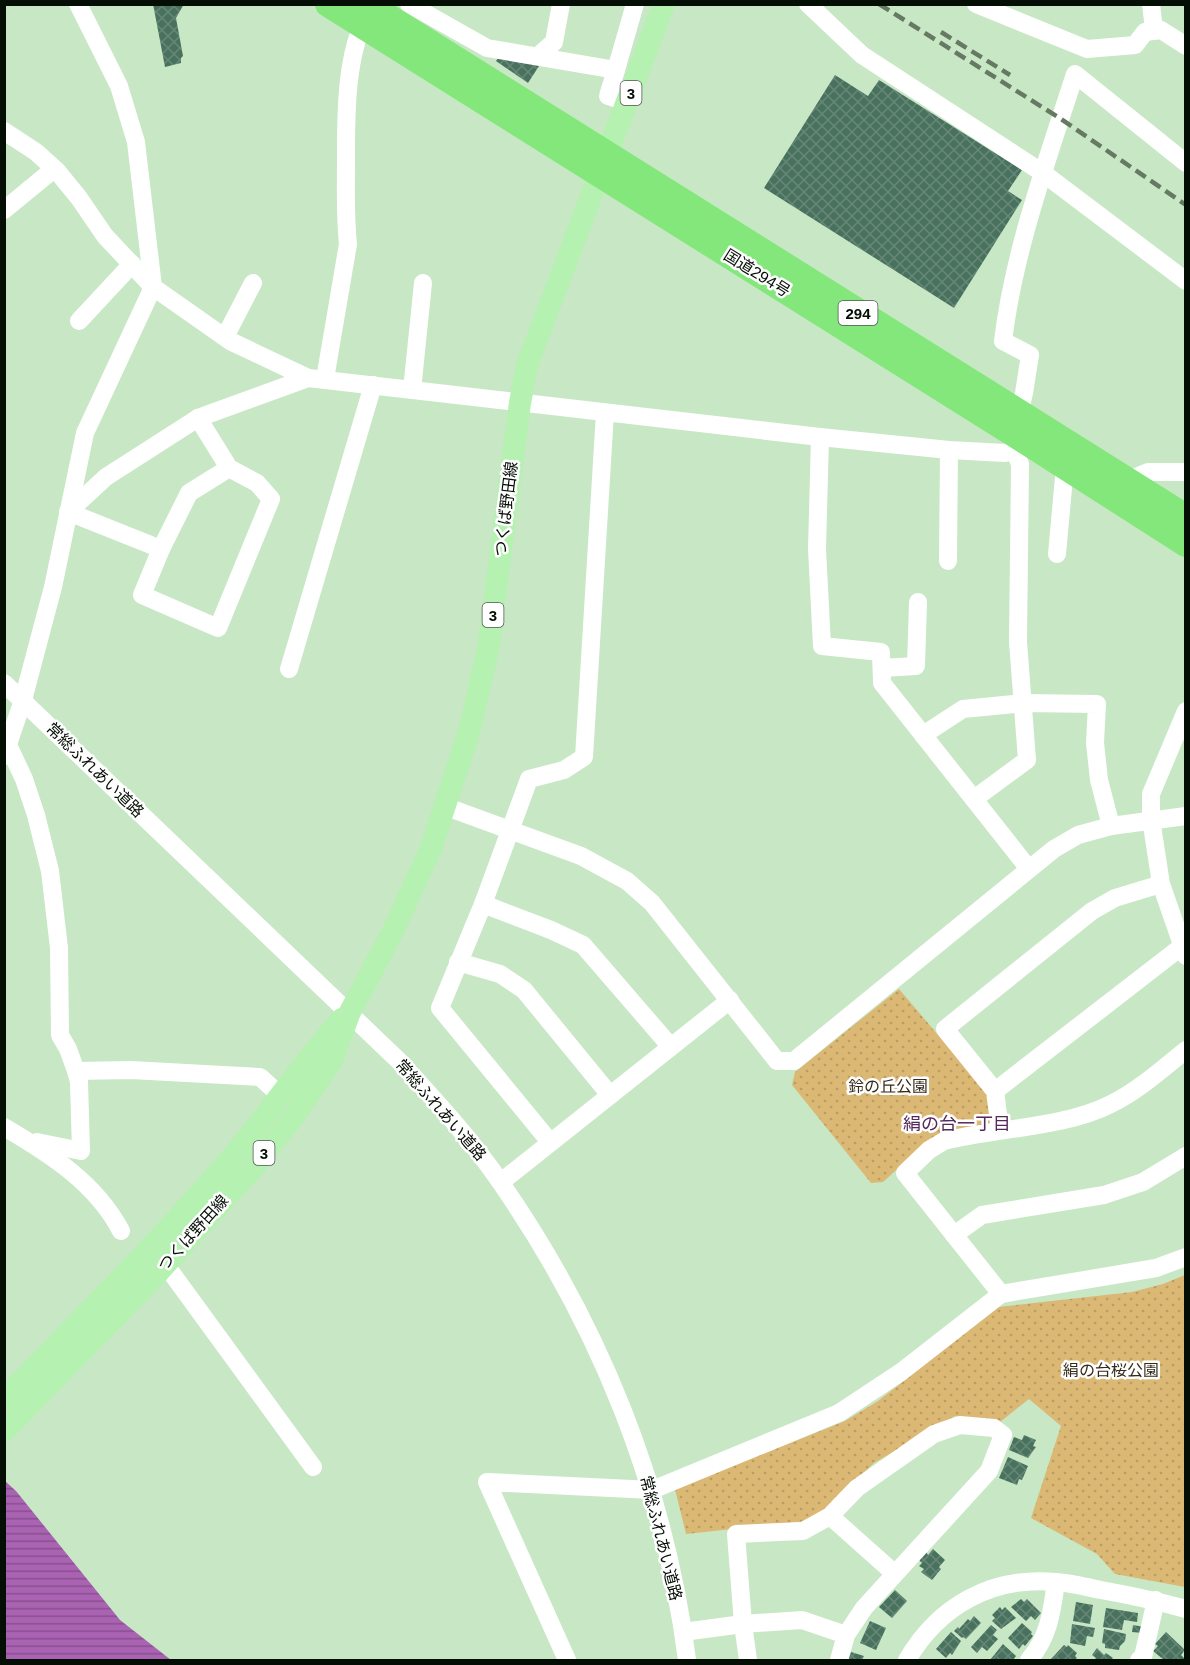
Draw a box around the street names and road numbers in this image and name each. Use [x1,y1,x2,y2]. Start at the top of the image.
road number: 3 [620,81,642,105]
street label: 国道294号 [721,246,793,300]
road number: 294 [838,301,878,325]
street label: つくば野田線 [492,460,520,558]
road number: 3 [482,603,504,627]
street label: 常総ふれあい道路 [43,719,147,821]
street label: 常総ふれあい道路 [393,1056,489,1164]
road number: 3 [254,1141,274,1165]
street label: つくば野田線 [155,1192,231,1274]
street label: 常総ふれあい道路 [637,1474,685,1602]

